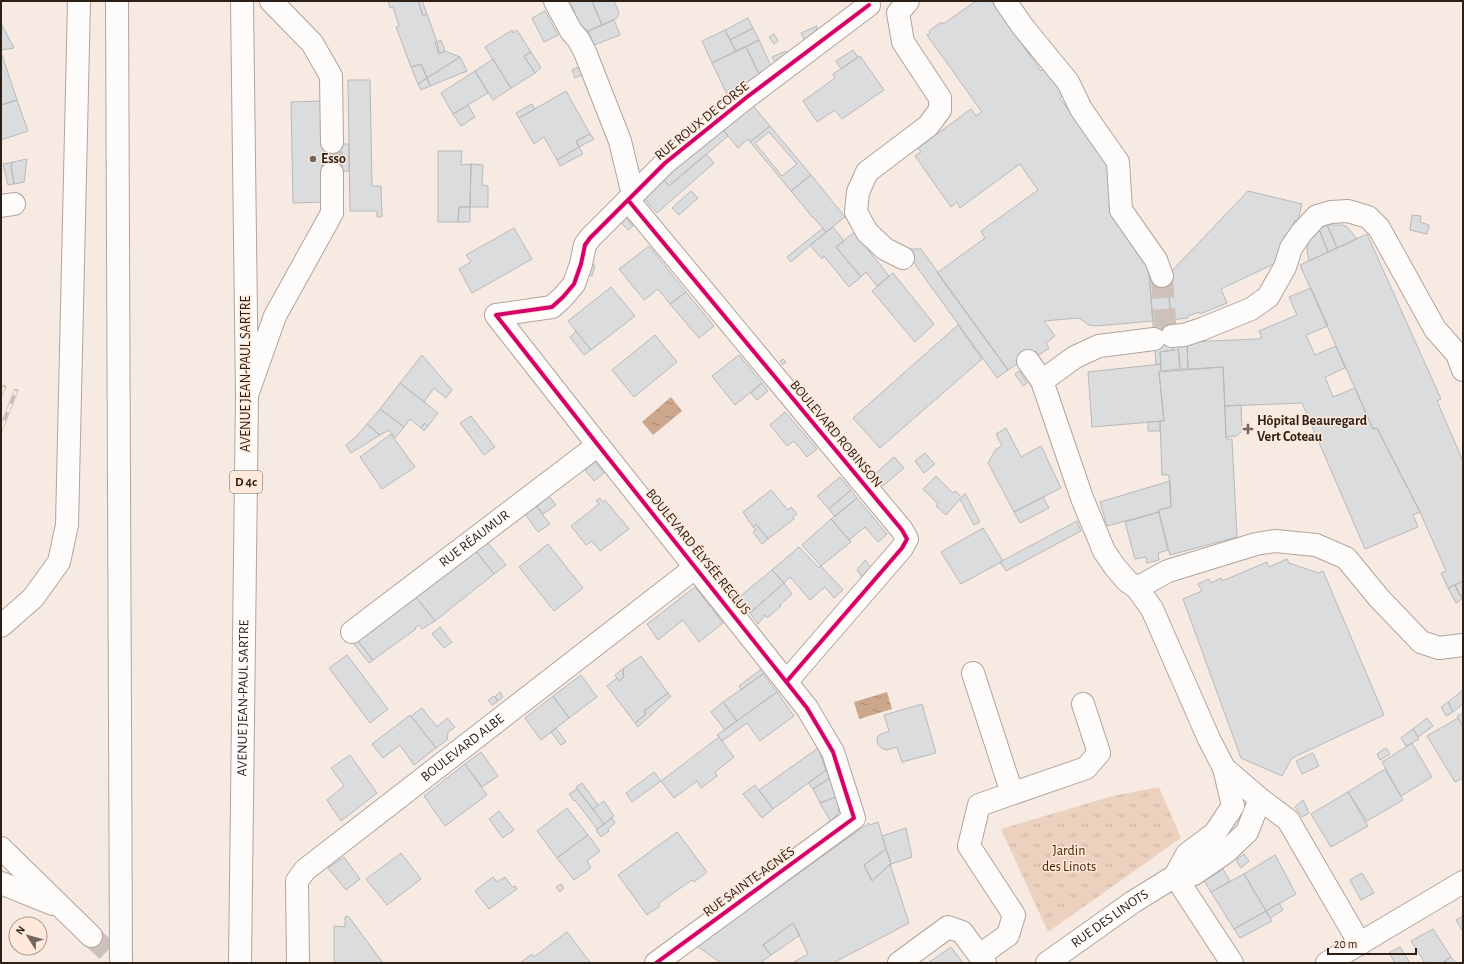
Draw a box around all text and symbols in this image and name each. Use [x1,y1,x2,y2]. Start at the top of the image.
street label: RUE ROUX DE CORSE [652,79,752,163]
place label: Esso [321,152,346,166]
marker: Esso [308,154,318,164]
street label: AVENUE JEAN-PAUL SARTRE [239,295,253,452]
street label: BOULEVARD ROBINSON [787,378,885,490]
place label: Hôpital Beauregard Vert Coteau [1257,414,1368,444]
marker: Hôpital Beauregard Vert Coteau [1242,423,1254,435]
road number: D 4c [230,471,262,493]
street label: BOULEVARD ÉLYSÉE RECLUS [643,485,755,617]
street label: RUE RÉAUMUR [437,508,512,570]
street label: AVENUE JEAN-PAUL SARTRE [235,619,251,777]
street label: BOULEVARD ALBE [418,711,507,784]
street label: RUE SAINTE-AGNÈS [699,842,797,920]
park label: Jardin des Linots [1042,844,1096,874]
street label: RUE DES LINOTS [1069,887,1151,950]
north arrow [8,916,48,956]
text: N [14,924,27,937]
scale bar [1328,930,1416,956]
text: 20 m [1334,938,1357,950]

